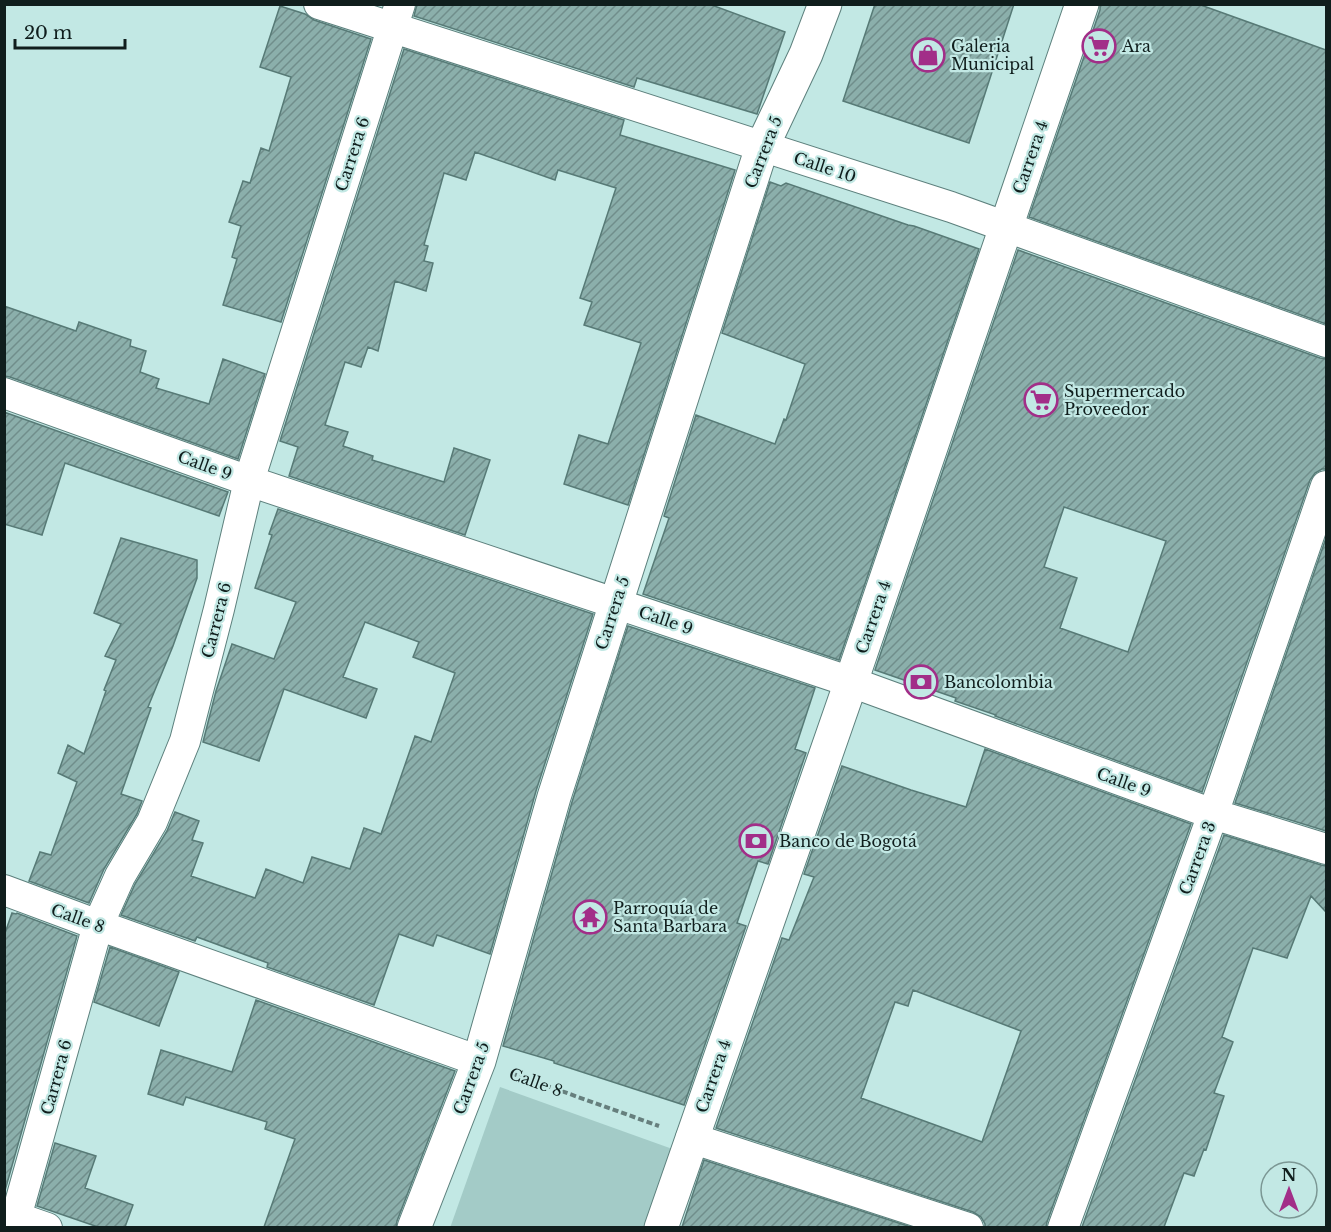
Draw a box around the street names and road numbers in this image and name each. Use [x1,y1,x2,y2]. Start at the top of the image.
street label: Carrera 5 [740,113,786,191]
street label: Carrera 6 [331,114,373,194]
street label: Carrera 4 [1008,118,1052,196]
street label: Calle 10 [791,148,859,186]
street label: Calle 9 [175,446,235,484]
street label: Carrera 5 [591,574,633,652]
street label: Carrera 4 [851,578,895,656]
street label: Carrera 6 [197,580,235,660]
street label: Calle 9 [636,601,696,639]
street label: Calle 9 [1094,763,1154,801]
street label: Carrera 3 [1174,819,1220,897]
street label: Calle 8 [48,899,108,937]
street label: Carrera 6 [36,1037,76,1117]
street label: Carrera 4 [691,1037,735,1115]
street label: Carrera 5 [449,1039,493,1117]
street label: Calle 8 [506,1063,566,1101]

